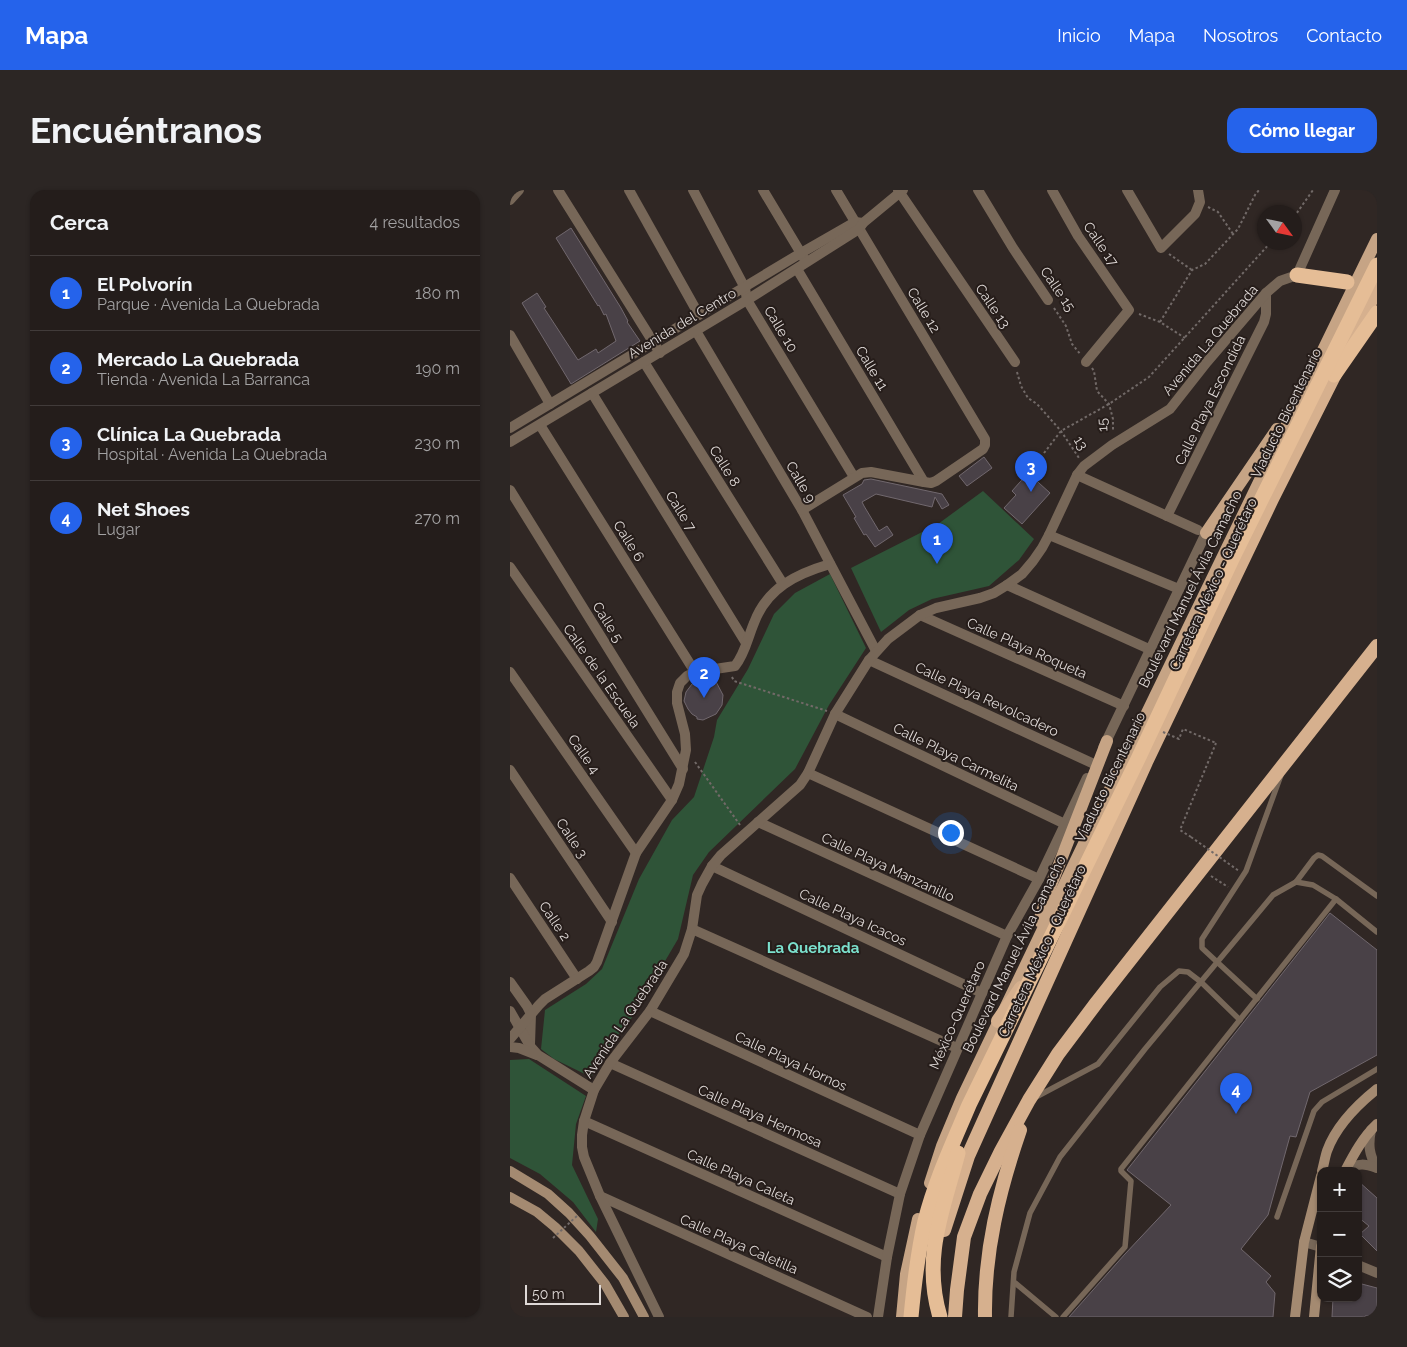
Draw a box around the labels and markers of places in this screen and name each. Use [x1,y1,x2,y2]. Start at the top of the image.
pin: 3 [1015,451,1047,492]
pin: 1 [921,523,953,564]
pin: 2 [688,657,720,698]
pin: 4 [1220,1073,1252,1114]

